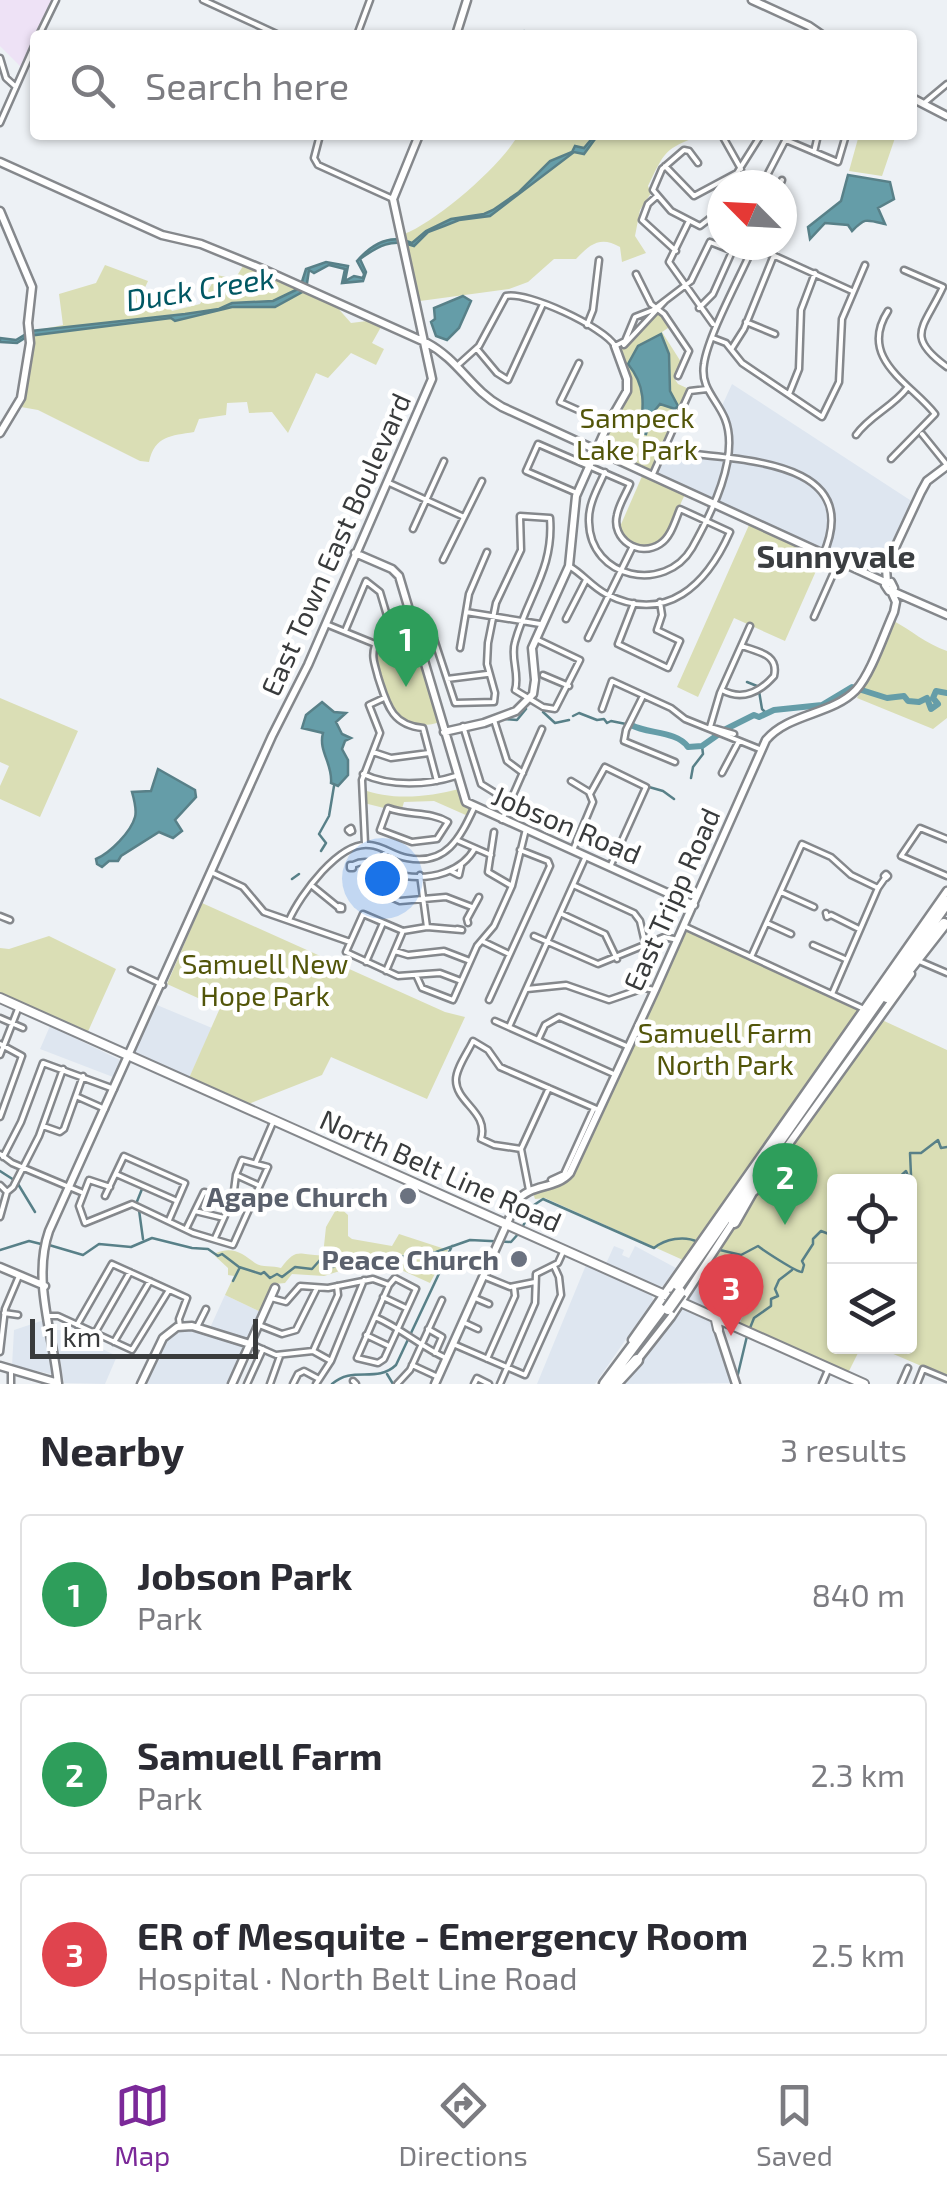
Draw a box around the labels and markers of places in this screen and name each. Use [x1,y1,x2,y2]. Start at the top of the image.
pin: 1 [374,604,438,687]
pin: 2 [752,1142,818,1225]
place label: Agape Church [206,1179,388,1213]
marker: Agape Church [397,1185,419,1207]
place label: Peace Church [321,1242,499,1276]
marker: Peace Church [508,1248,530,1270]
pin: 3 [698,1254,764,1336]

